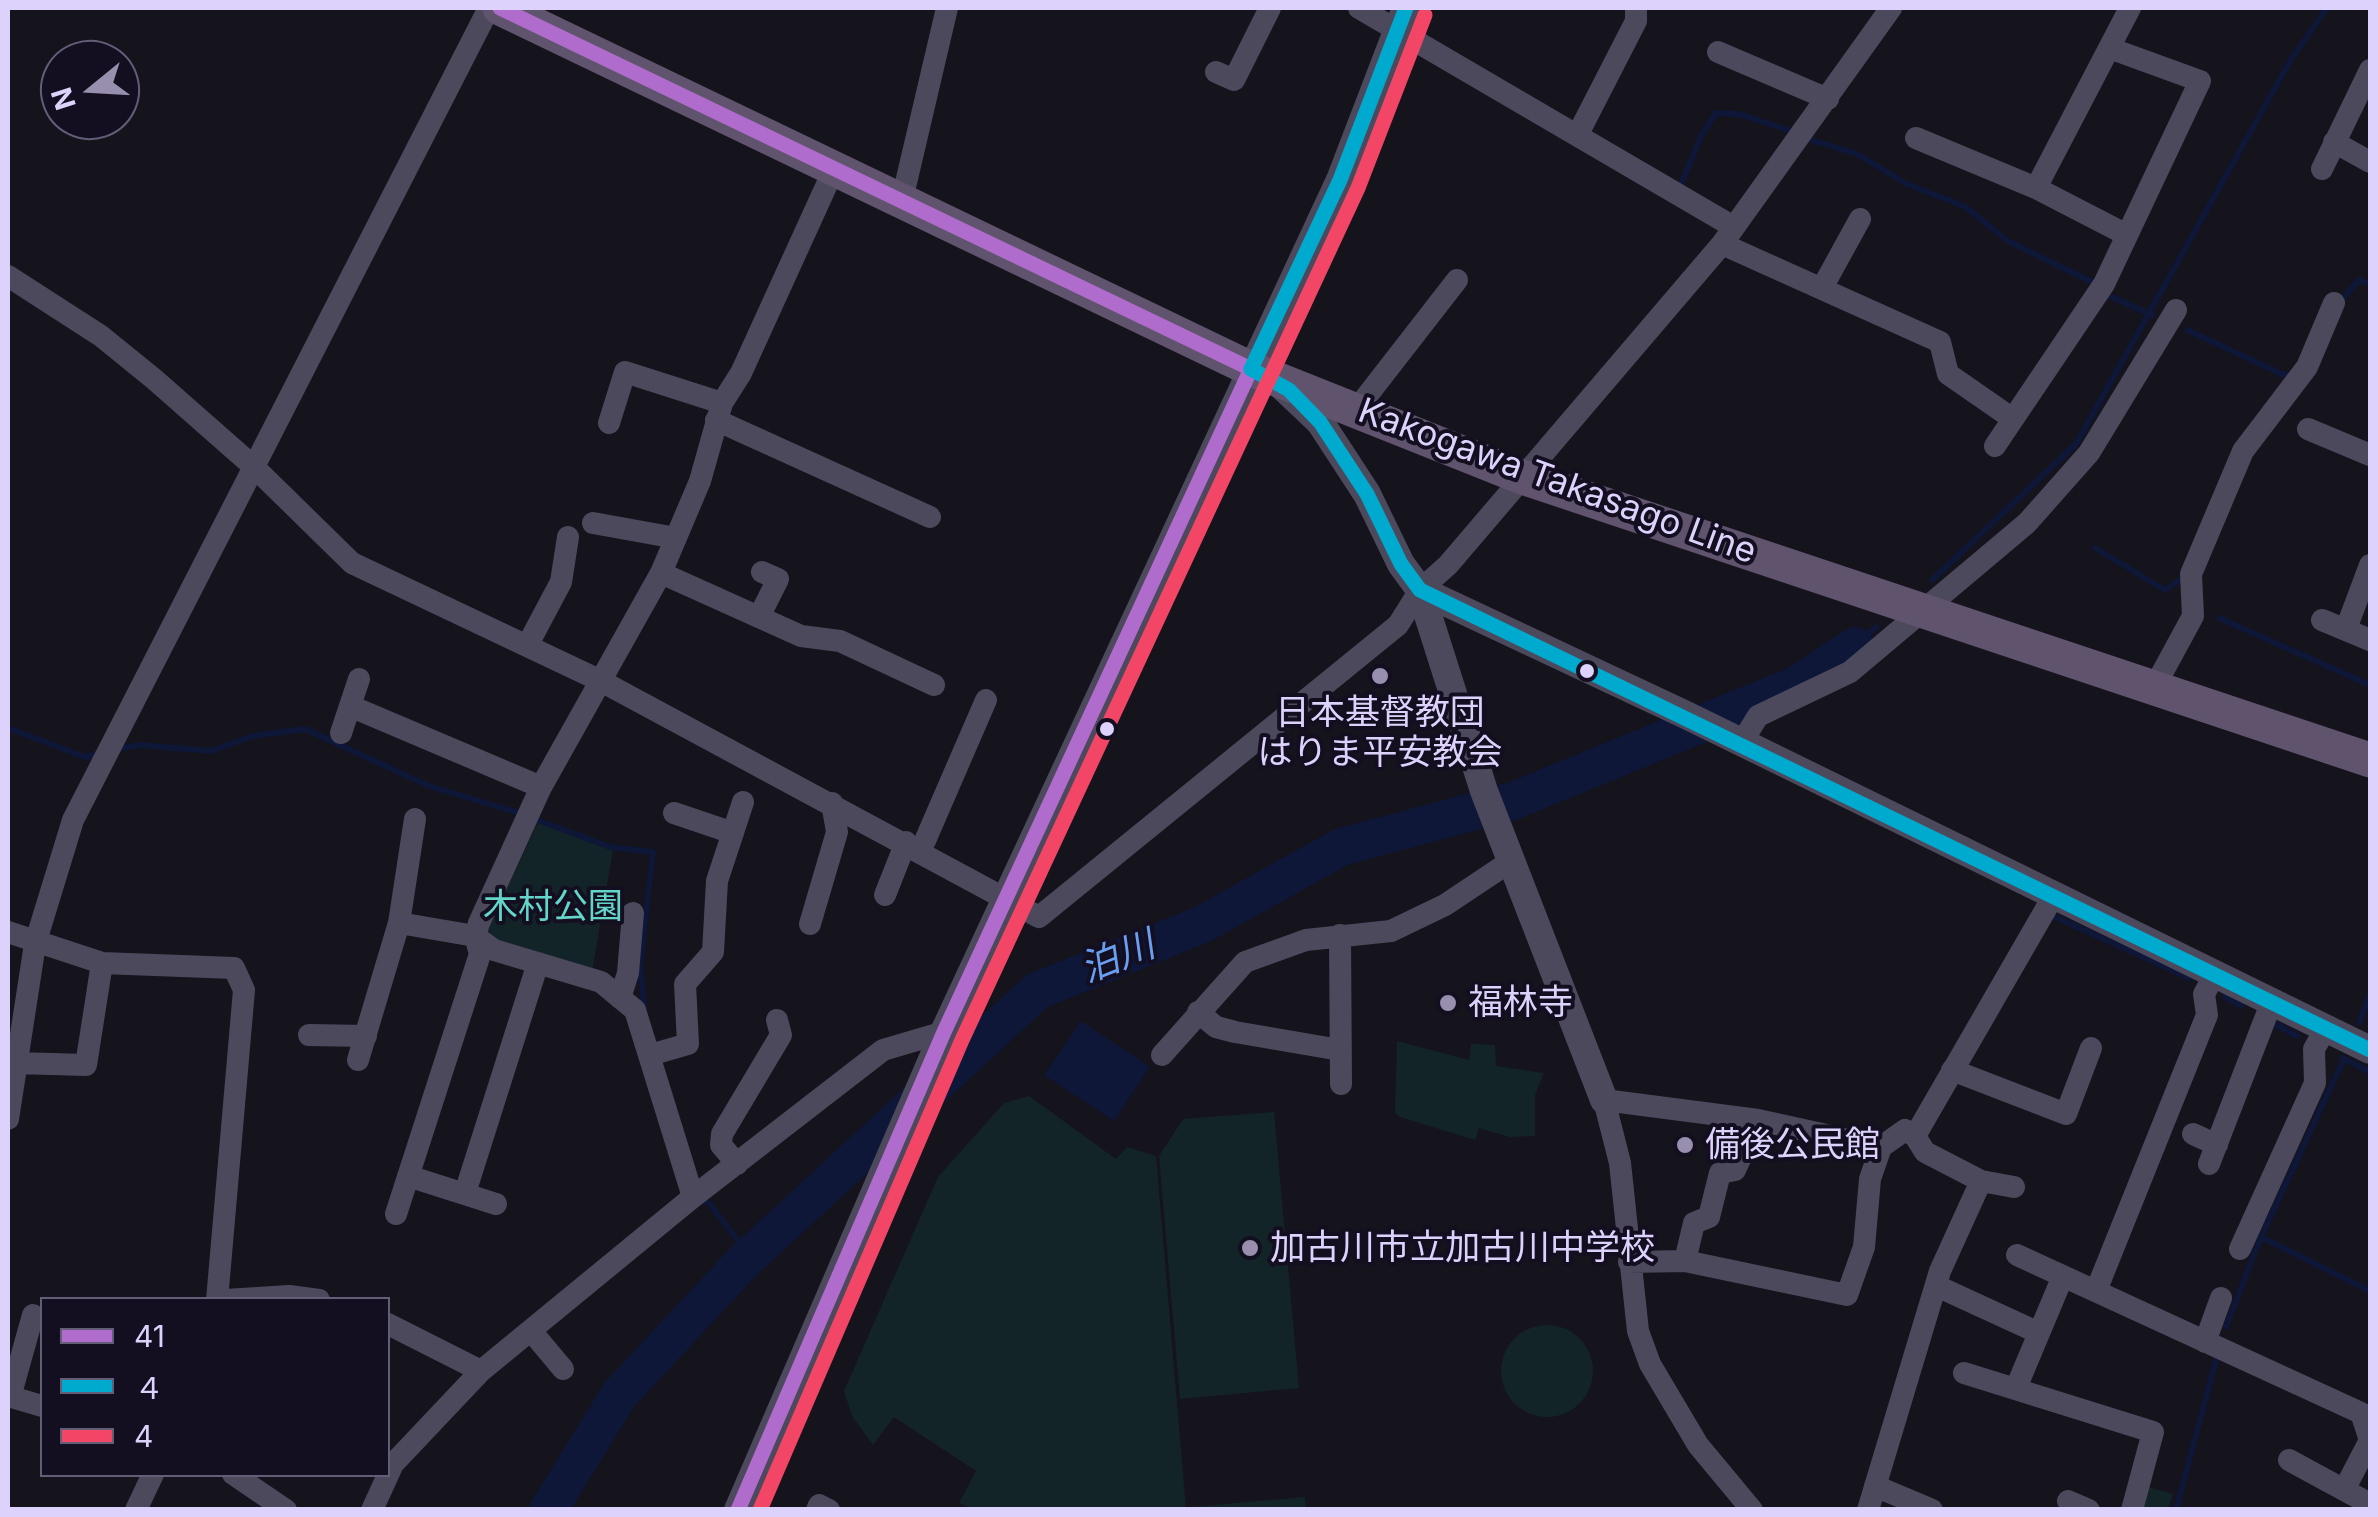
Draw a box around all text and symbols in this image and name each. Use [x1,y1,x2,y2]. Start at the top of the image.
north arrow [40,40,140,140]
text: N [44,83,83,114]
street label: Kakogawa Takasago Line [1352,390,1762,574]
unlabelled marker [1577,661,1597,681]
marker: 日本基督教団 はりま平安教会 [1369,665,1391,687]
place label: 日本基督教団 はりま平安教会 [1258,692,1502,774]
unlabelled marker [1097,719,1117,739]
park label: 木村公園 [483,886,623,928]
water label: 泊川 [1074,923,1162,993]
place label: 福林寺 [1468,982,1573,1024]
marker: 福林寺 [1437,992,1459,1014]
place label: 備後公民館 [1705,1124,1880,1166]
marker: 備後公民館 [1674,1134,1696,1156]
place label: 加古川市立加古川中学校 [1270,1227,1655,1269]
marker: 加古川市立加古川中学校 [1239,1237,1261,1259]
legend [40,1297,390,1477]
text: 41 [134,1318,165,1354]
text: ４ [134,1370,164,1406]
text: 4 [134,1418,153,1454]

